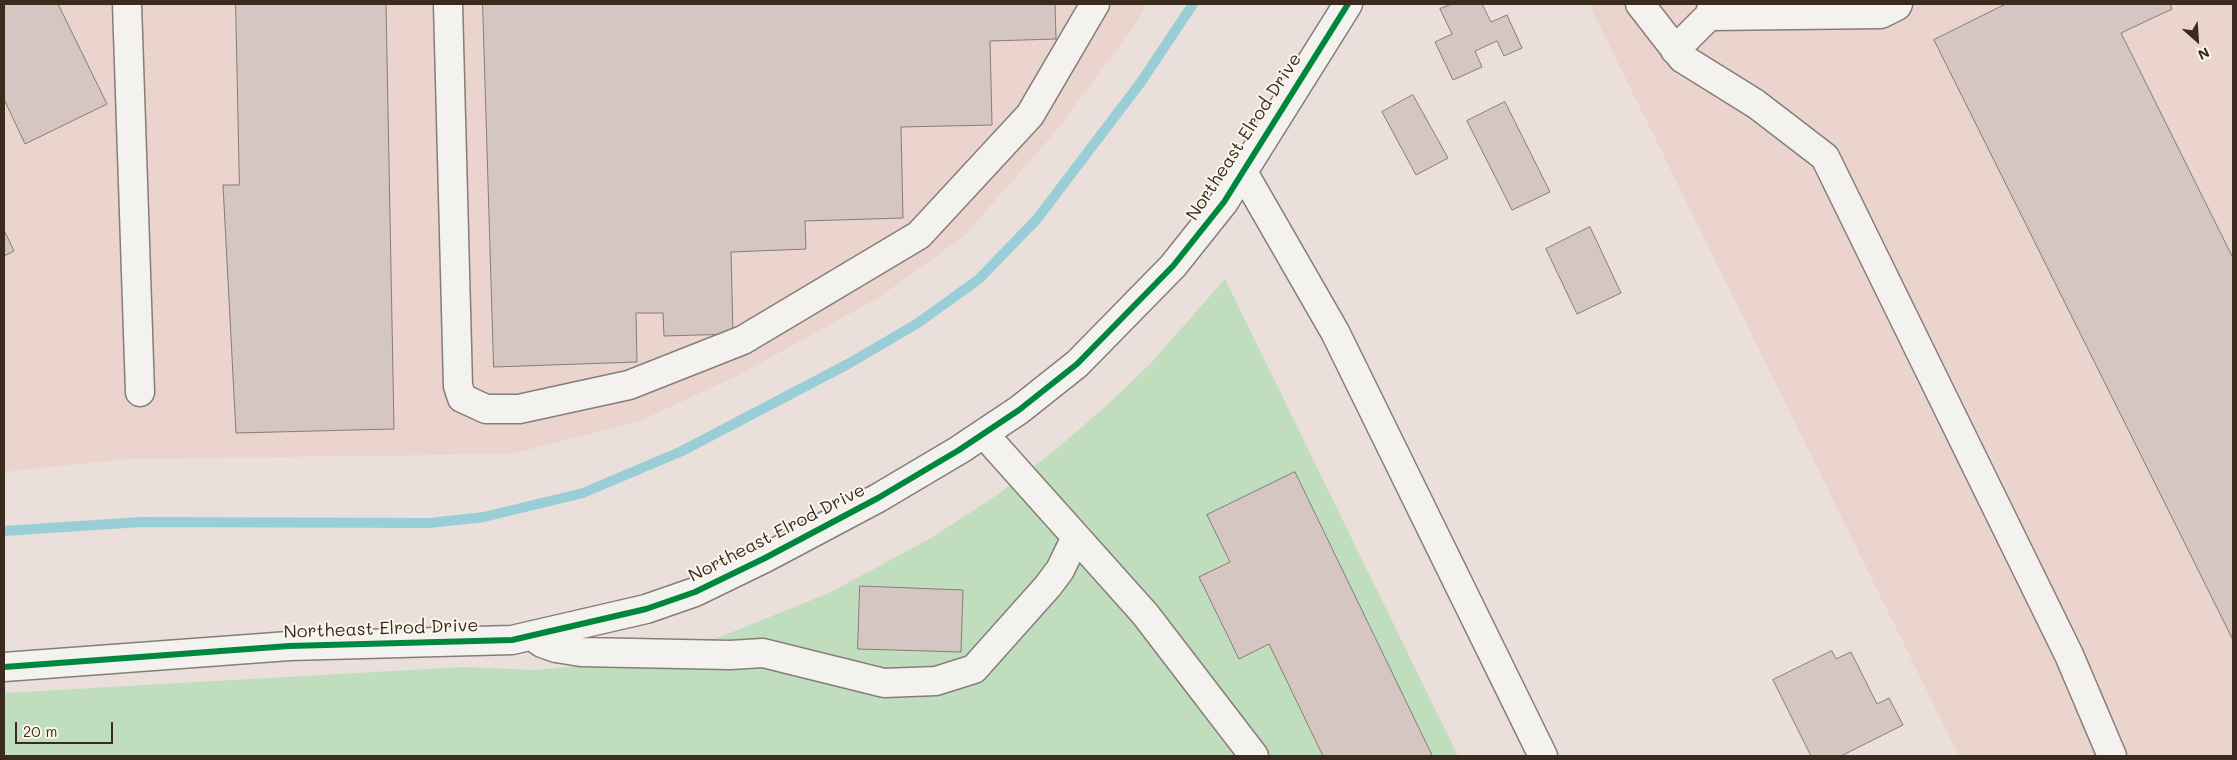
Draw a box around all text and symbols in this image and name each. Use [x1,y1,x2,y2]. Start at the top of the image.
north arrow [2172,15,2222,65]
text: N [2195,43,2213,65]
street label: Northeast Elrod Drive [1182,49,1306,225]
street label: Northeast Elrod Drive [685,479,869,587]
street label: Northeast Elrod Drive [283,615,479,643]
scale bar [18,712,115,744]
text: 20 m [23,721,57,741]

